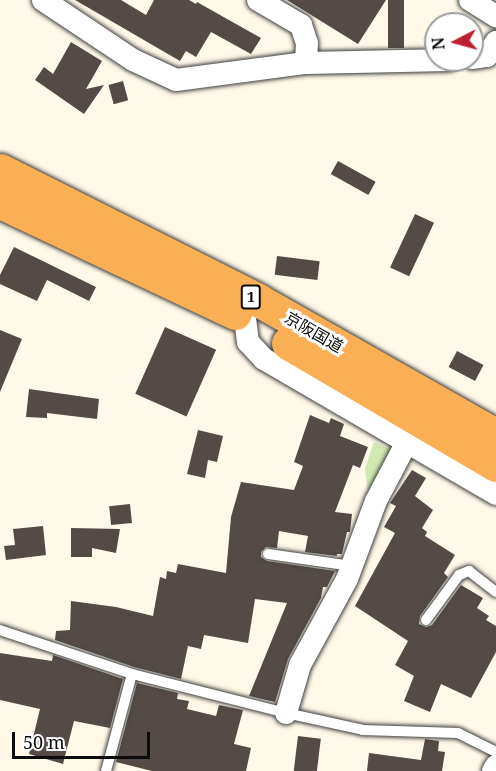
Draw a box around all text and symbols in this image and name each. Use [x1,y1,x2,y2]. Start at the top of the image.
north arrow [424,12,484,72]
text: N [426,36,450,51]
road number: 1 [240,285,262,309]
street label: 京阪国道 [281,308,347,356]
scale bar [15,720,153,758]
text: 50 m [23,730,65,754]

